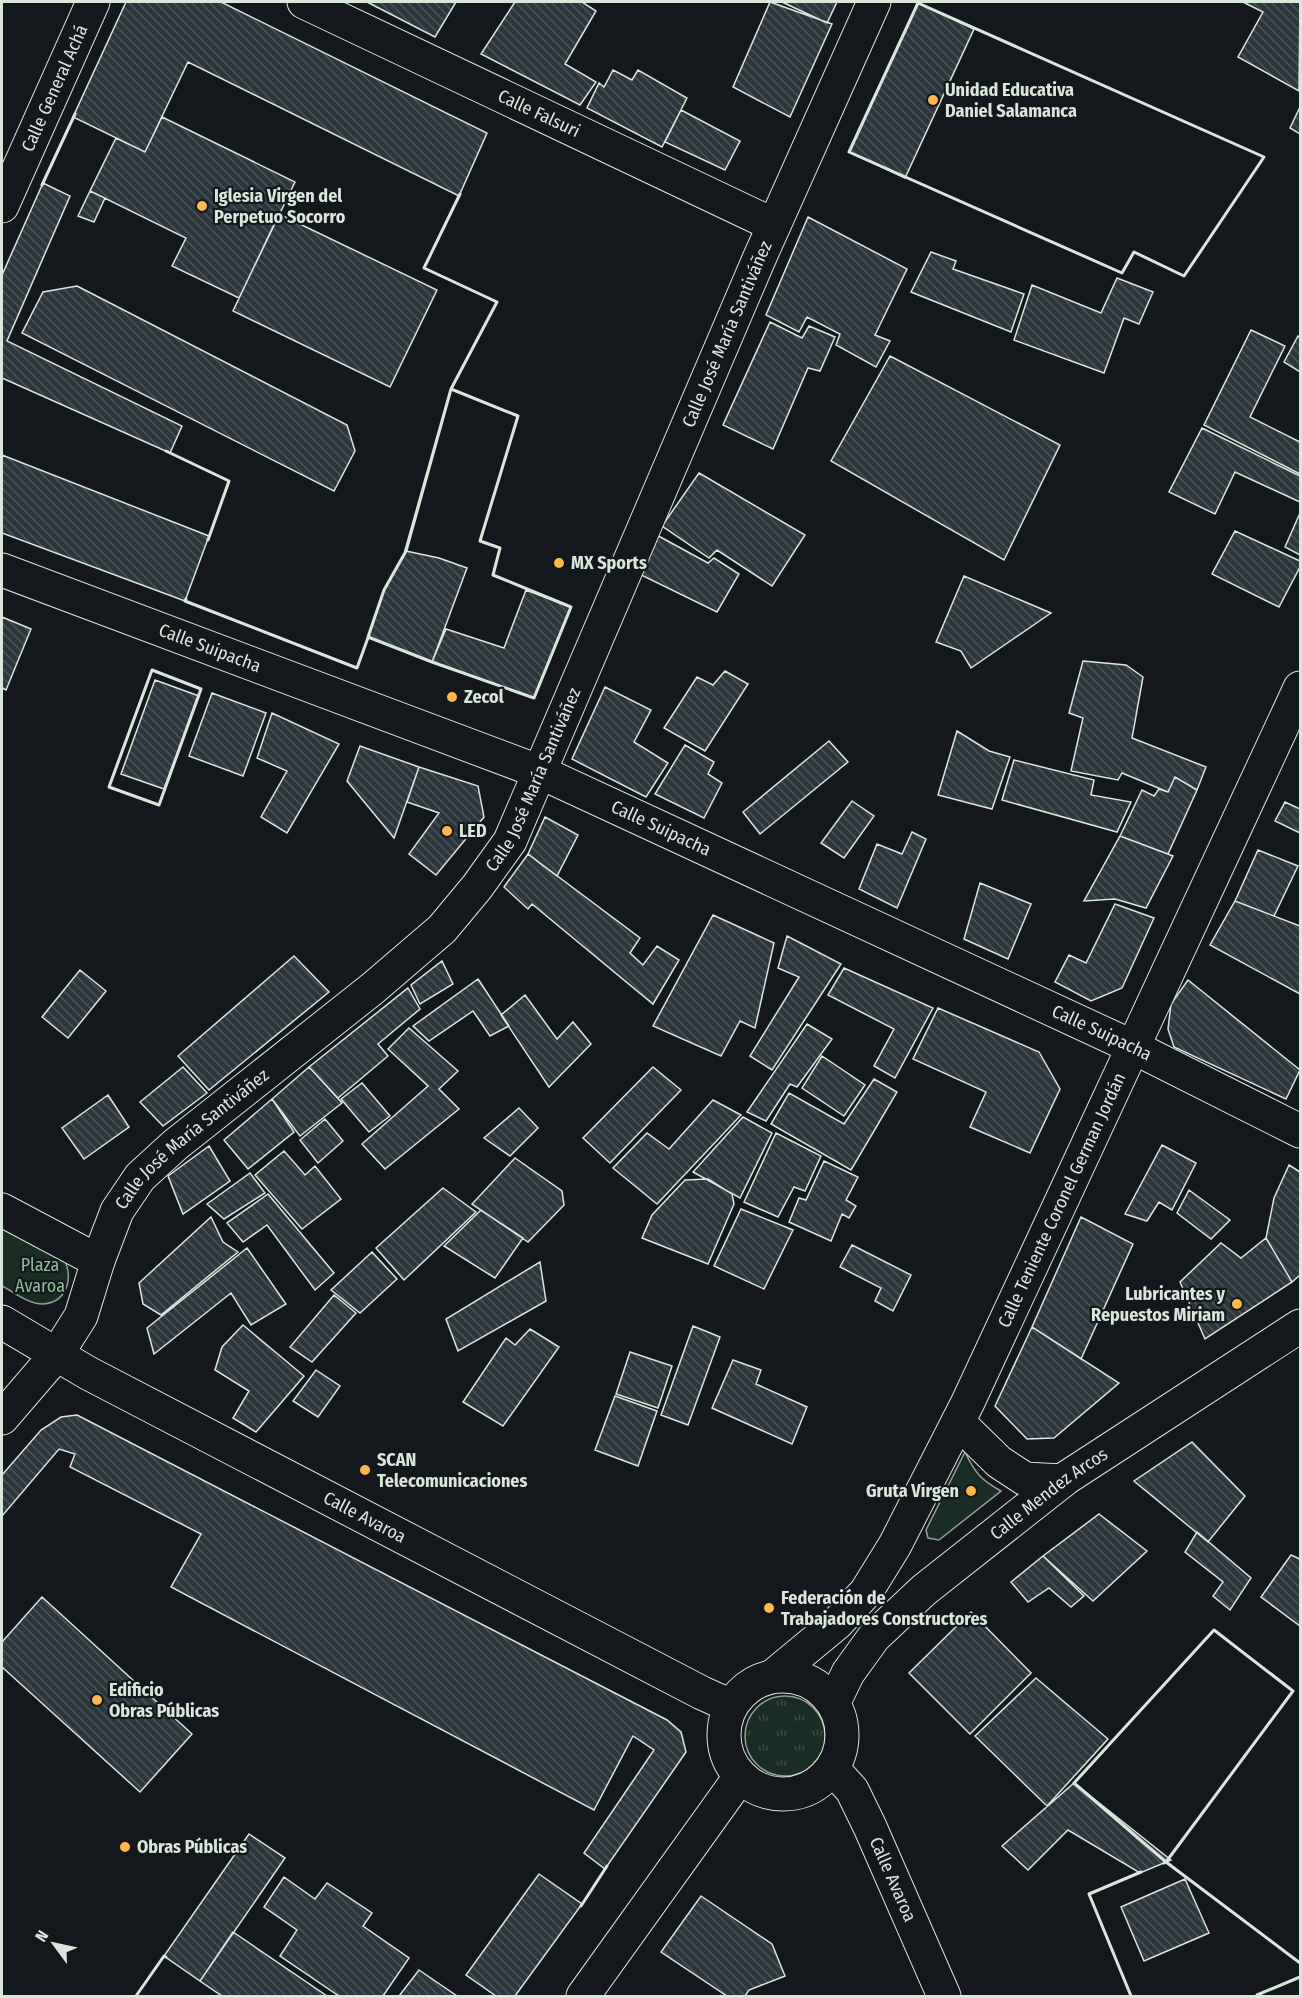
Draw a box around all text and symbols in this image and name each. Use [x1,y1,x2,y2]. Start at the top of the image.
street label: Calle General Achá [17,21,93,155]
place label: Unidad Educativa Daniel Salamanca [945,79,1077,122]
street label: Calle Falsuri [494,85,584,142]
marker: Unidad Educativa Daniel Salamanca [926,93,940,107]
place label: Iglesia Virgen del Perpetuo Socorro [214,185,346,228]
marker: Iglesia Virgen del Perpetuo Socorro [195,199,209,213]
street label: Calle José María Santiváñez [677,237,777,431]
place label: MX Sports [571,552,647,574]
marker: MX Sports [552,556,566,570]
street label: Calle Suipacha [156,619,264,677]
street label: Calle José María Santiváñez [481,684,585,876]
place label: Zecol [464,686,504,708]
marker: Zecol [445,690,459,704]
street label: Calle Suipacha [608,796,714,861]
place label: LED [459,820,487,842]
marker: LED [440,824,454,838]
street label: Calle Suipacha [1049,1000,1155,1066]
street label: Calle José María Santiváñez [110,1064,273,1214]
street label: Calle Teniente Coronel German Jordán [993,1069,1131,1331]
park label: Plaza Avaroa [15,1254,65,1297]
place label: Lubricantes y Repuestos Miriam [1091,1283,1225,1326]
marker: Lubricantes y Repuestos Miriam [1230,1297,1244,1311]
street label: Calle Mendez Arcos [986,1443,1112,1545]
place label: SCAN Telecomunicaciones [377,1449,527,1492]
marker: SCAN Telecomunicaciones [358,1463,372,1477]
place label: Gruta Virgen [866,1480,959,1502]
marker: Gruta Virgen [964,1484,978,1498]
street label: Calle Avaroa [320,1487,410,1548]
place label: Federación de Trabajadores Constructores [781,1587,988,1630]
marker: Federación de Trabajadores Constructores [762,1601,776,1615]
place label: Edificio Obras Públicas [109,1679,219,1722]
marker: Edificio Obras Públicas [90,1693,104,1707]
street label: Calle Avaroa [865,1834,921,1925]
place label: Obras Públicas [137,1836,247,1858]
marker: Obras Públicas [118,1840,132,1854]
north arrow [24,1914,84,1974]
text: N [31,1927,52,1945]

